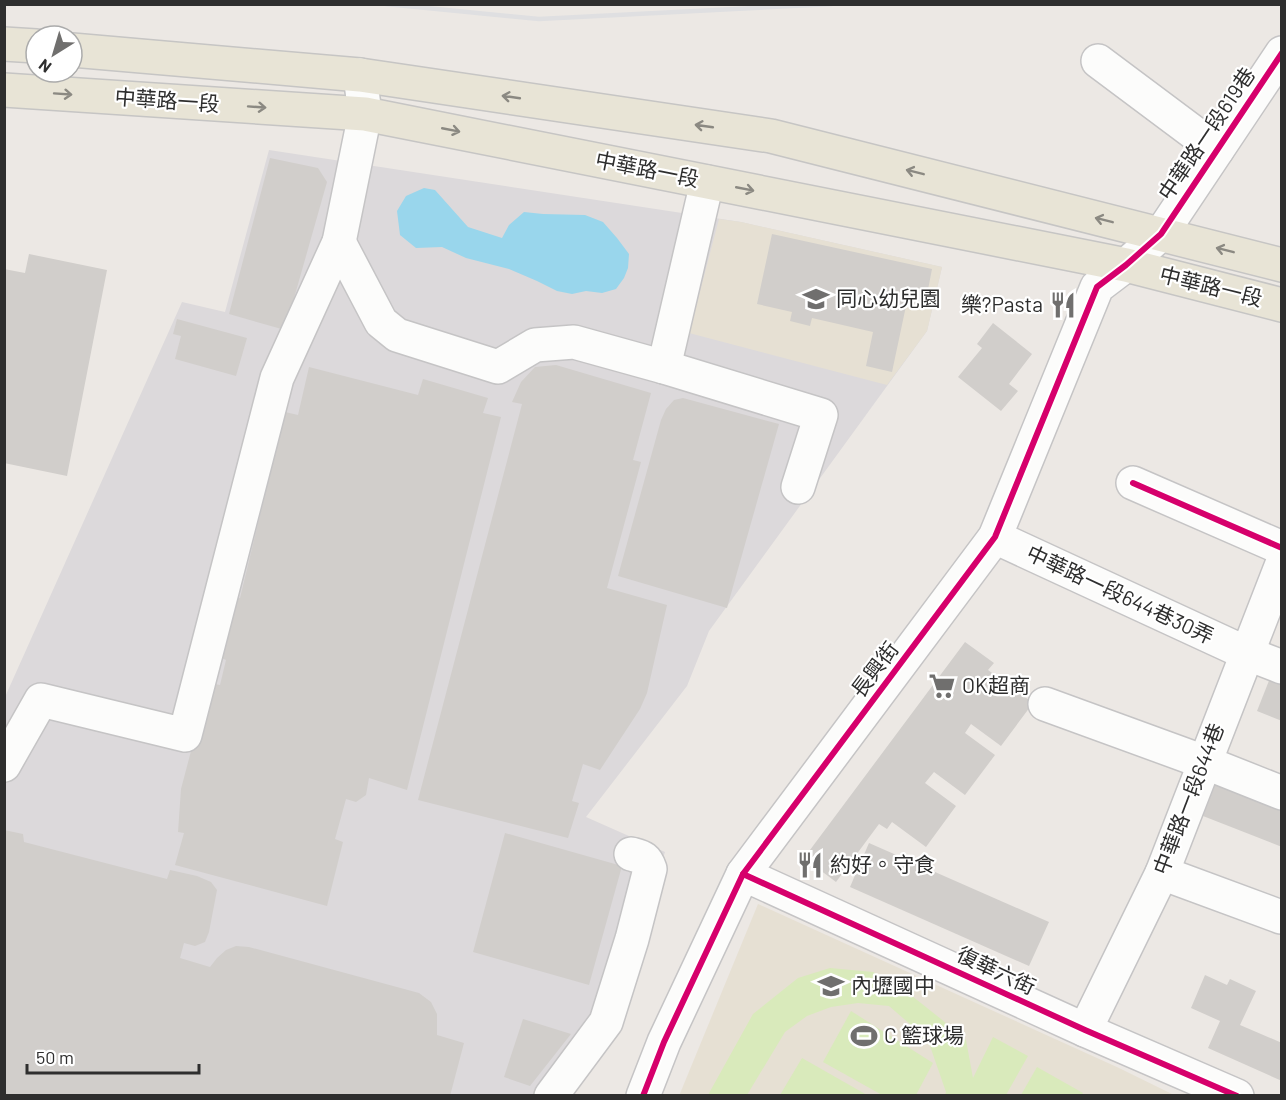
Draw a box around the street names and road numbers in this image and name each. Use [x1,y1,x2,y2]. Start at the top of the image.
street label: 中華路一段619巷 [1152,62,1259,204]
street label: 中華路一段 [114,83,220,116]
street label: 中華路一段 [593,146,701,191]
street label: 中華路一段 [1157,261,1265,310]
street label: 中華路一段644巷30弄 [1023,539,1218,648]
street label: 長興街 [845,636,903,702]
street label: 中華路一段644巷 [1147,719,1228,878]
street label: 復華六街 [953,941,1040,999]

